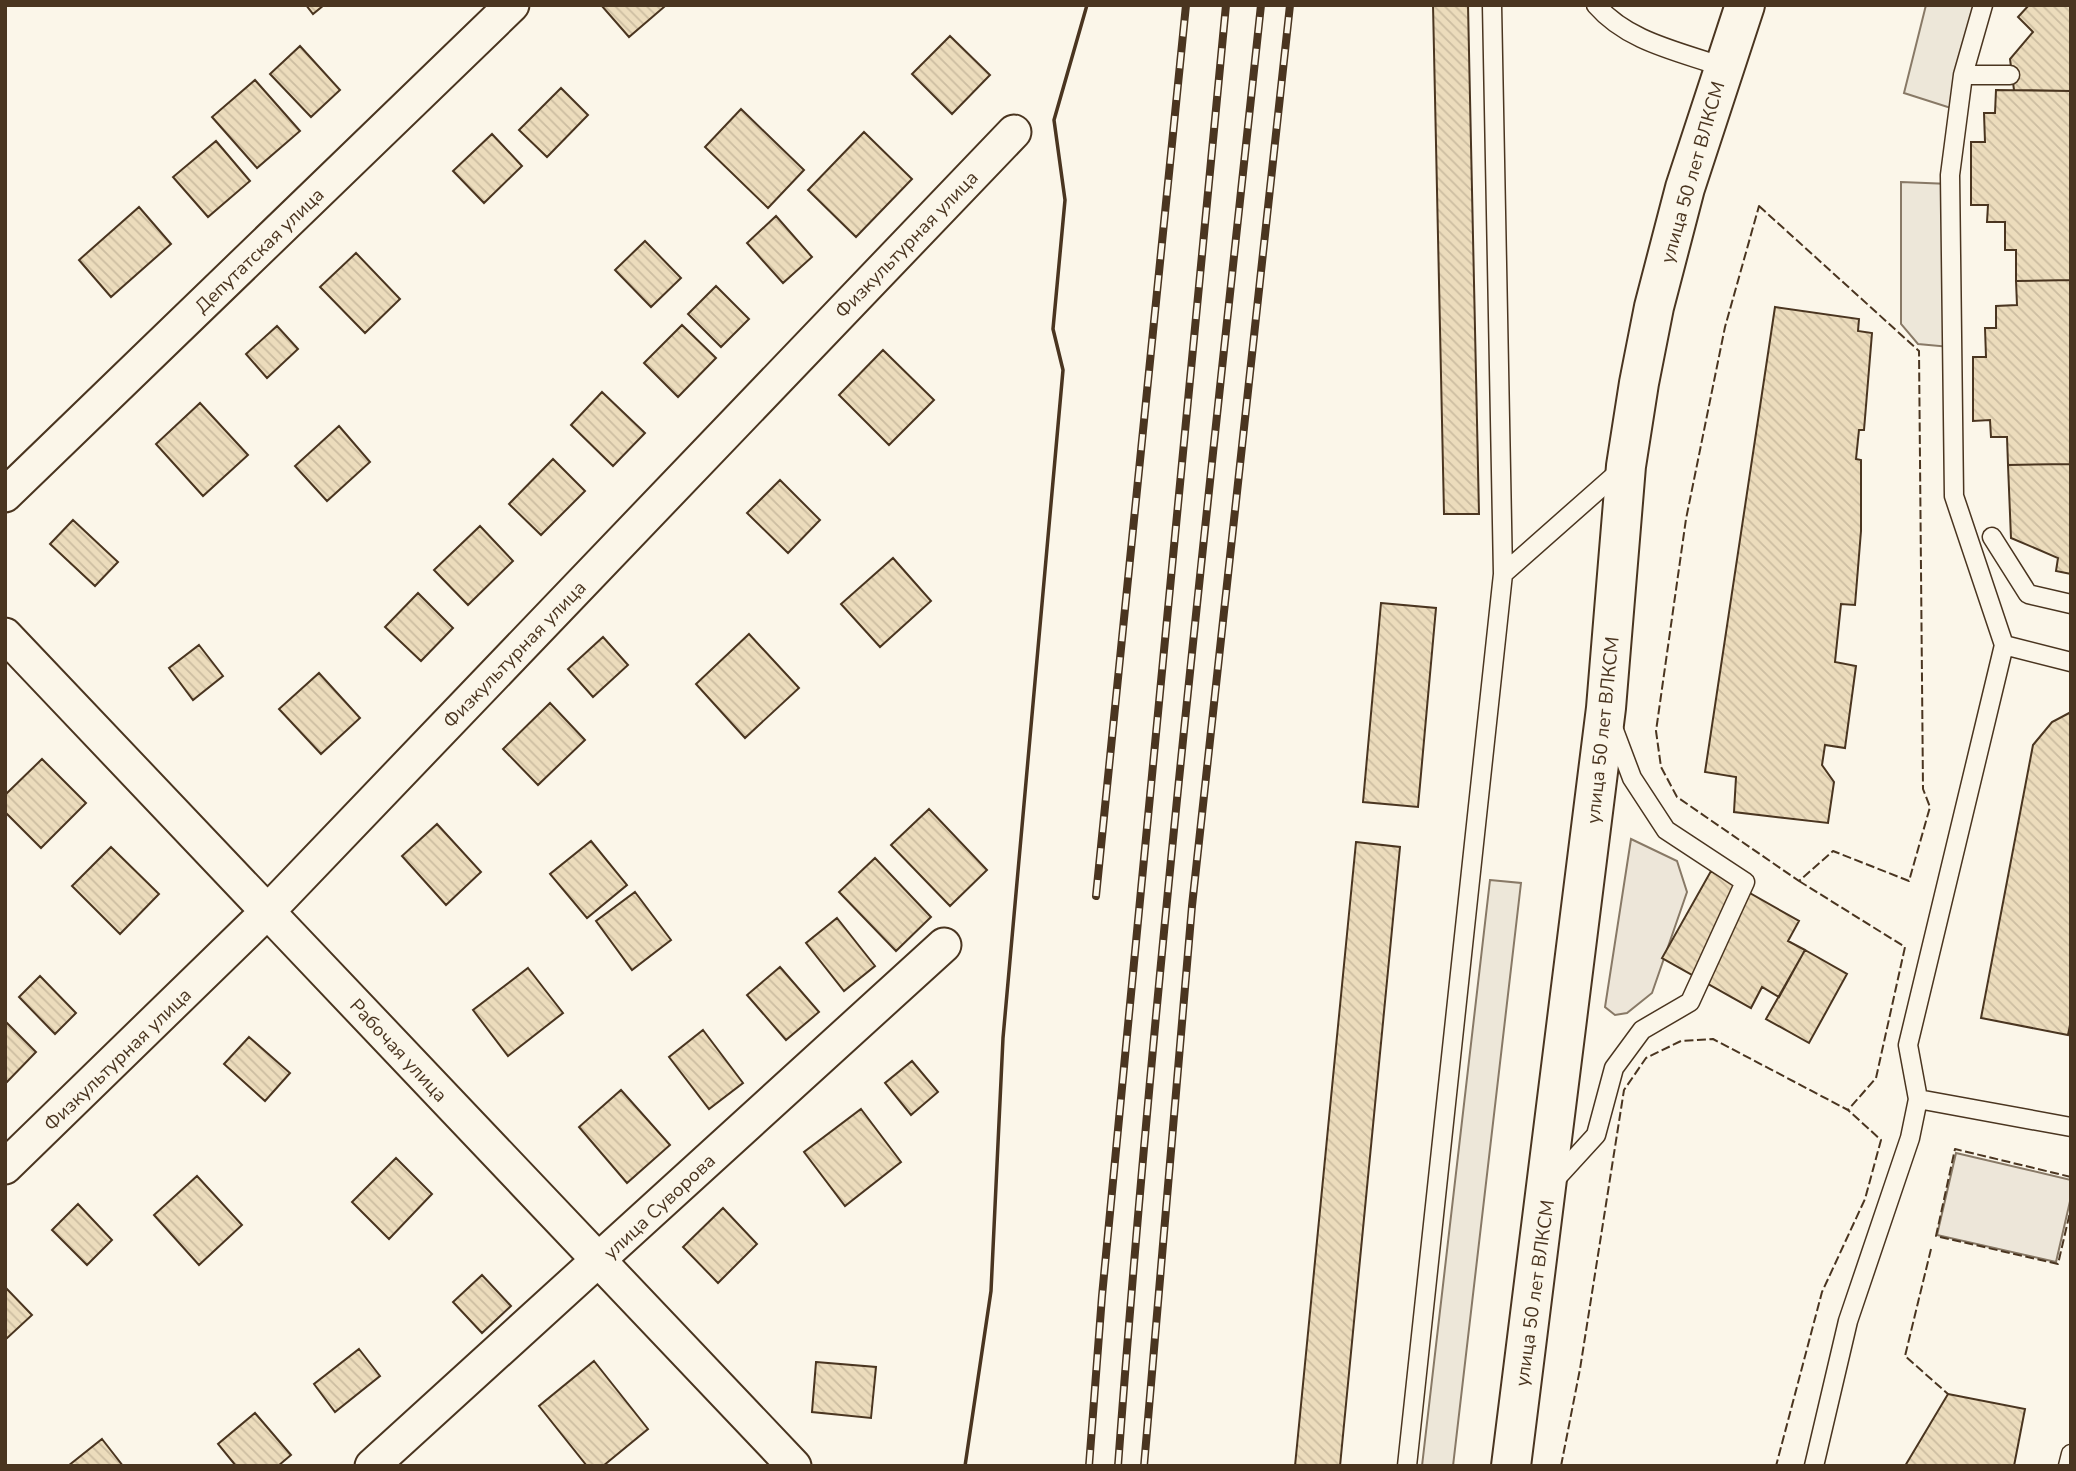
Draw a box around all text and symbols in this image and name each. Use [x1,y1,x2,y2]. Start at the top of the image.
street label: улица 50 лет ВЛКСМ [1655,78,1731,266]
street label: Физкультурная улица [829,165,984,324]
street label: Депутатская улица [189,182,330,319]
street label: Физкультурная улица [437,575,592,734]
street label: улица 50 лет ВЛКСМ [1580,635,1626,825]
street label: Физкультурная улица [38,982,197,1137]
street label: Рабочая улица [344,993,453,1108]
street label: улица Суворова [598,1148,721,1265]
street label: улица 50 лет ВЛКСМ [1509,1198,1561,1388]

